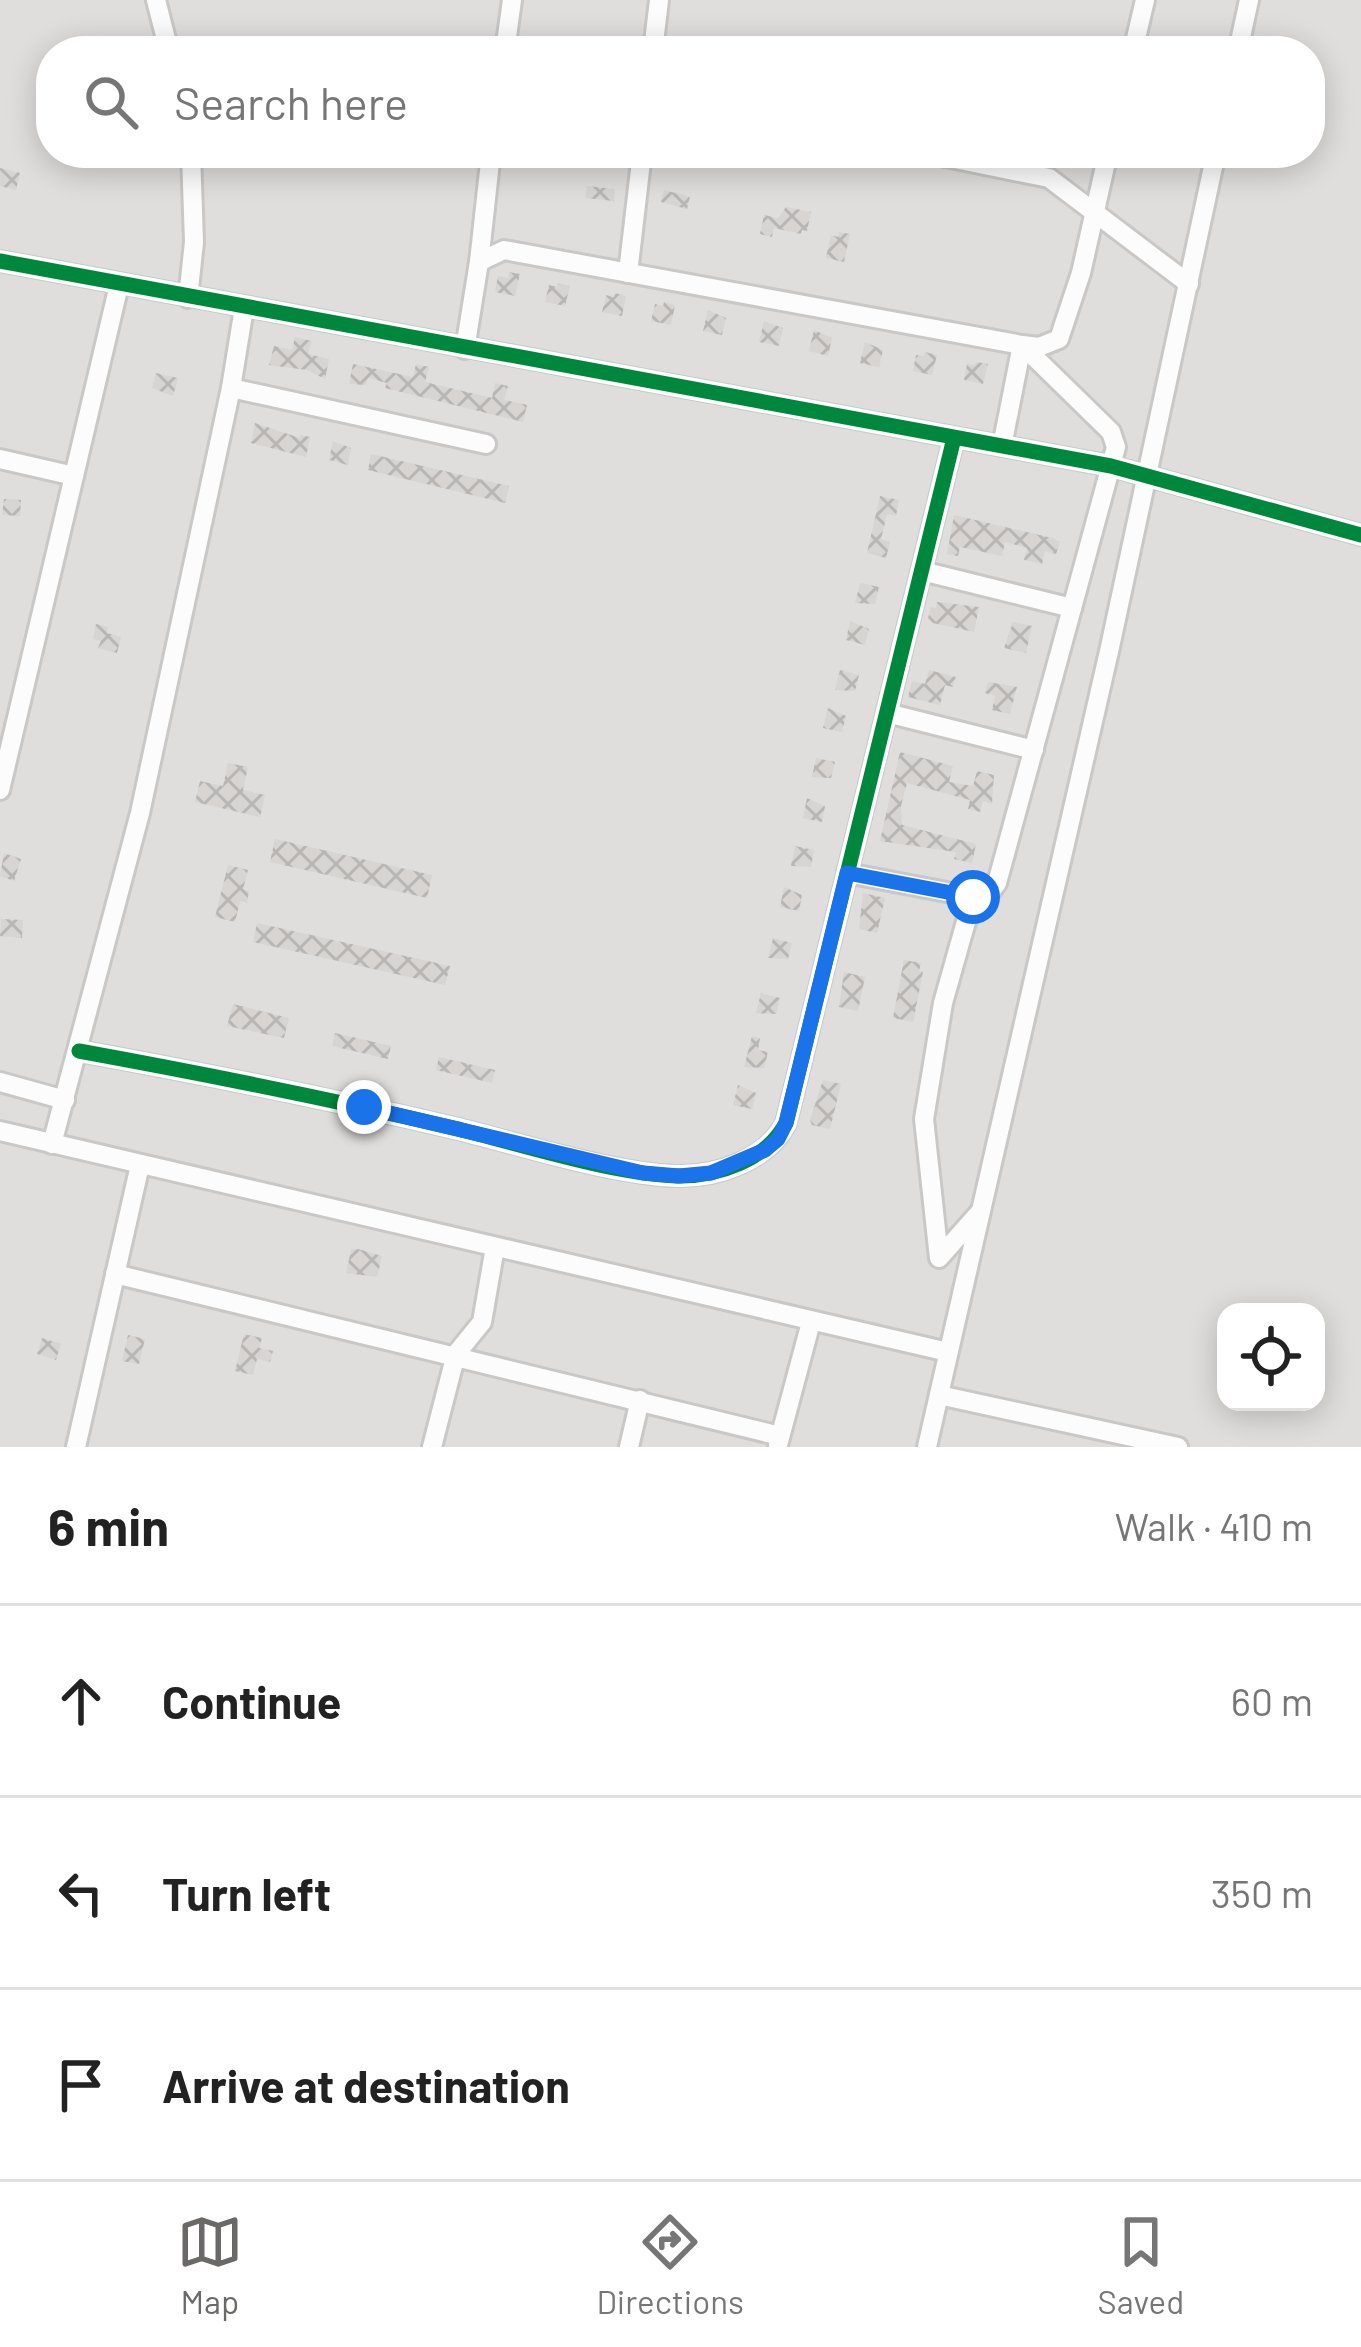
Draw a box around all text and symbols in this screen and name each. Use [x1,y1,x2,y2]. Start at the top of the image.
search box [36,36,1325,168]
icon: search [78,69,144,135]
text: Search here [174,75,408,129]
route start [946,870,1000,924]
route end [337,1080,391,1134]
map controls [1217,1303,1325,1411]
button: locate [1217,1303,1325,1411]
text: 6 min [48,1495,169,1556]
text: Walk · 410 m [1115,1502,1313,1549]
icon: ahead [48,1668,114,1734]
text: Continue [162,1674,341,1728]
text: 60 m [1231,1677,1313,1724]
icon: left [48,1860,114,1926]
text: Turn left [162,1866,331,1920]
text: 350 m [1211,1869,1313,1916]
icon: arrive [48,2052,114,2118]
text: Arrive at destination [162,2058,570,2112]
tab: Map [177,2209,243,2321]
tab: Directions [596,2209,744,2321]
tab: Saved [1098,2209,1184,2321]

